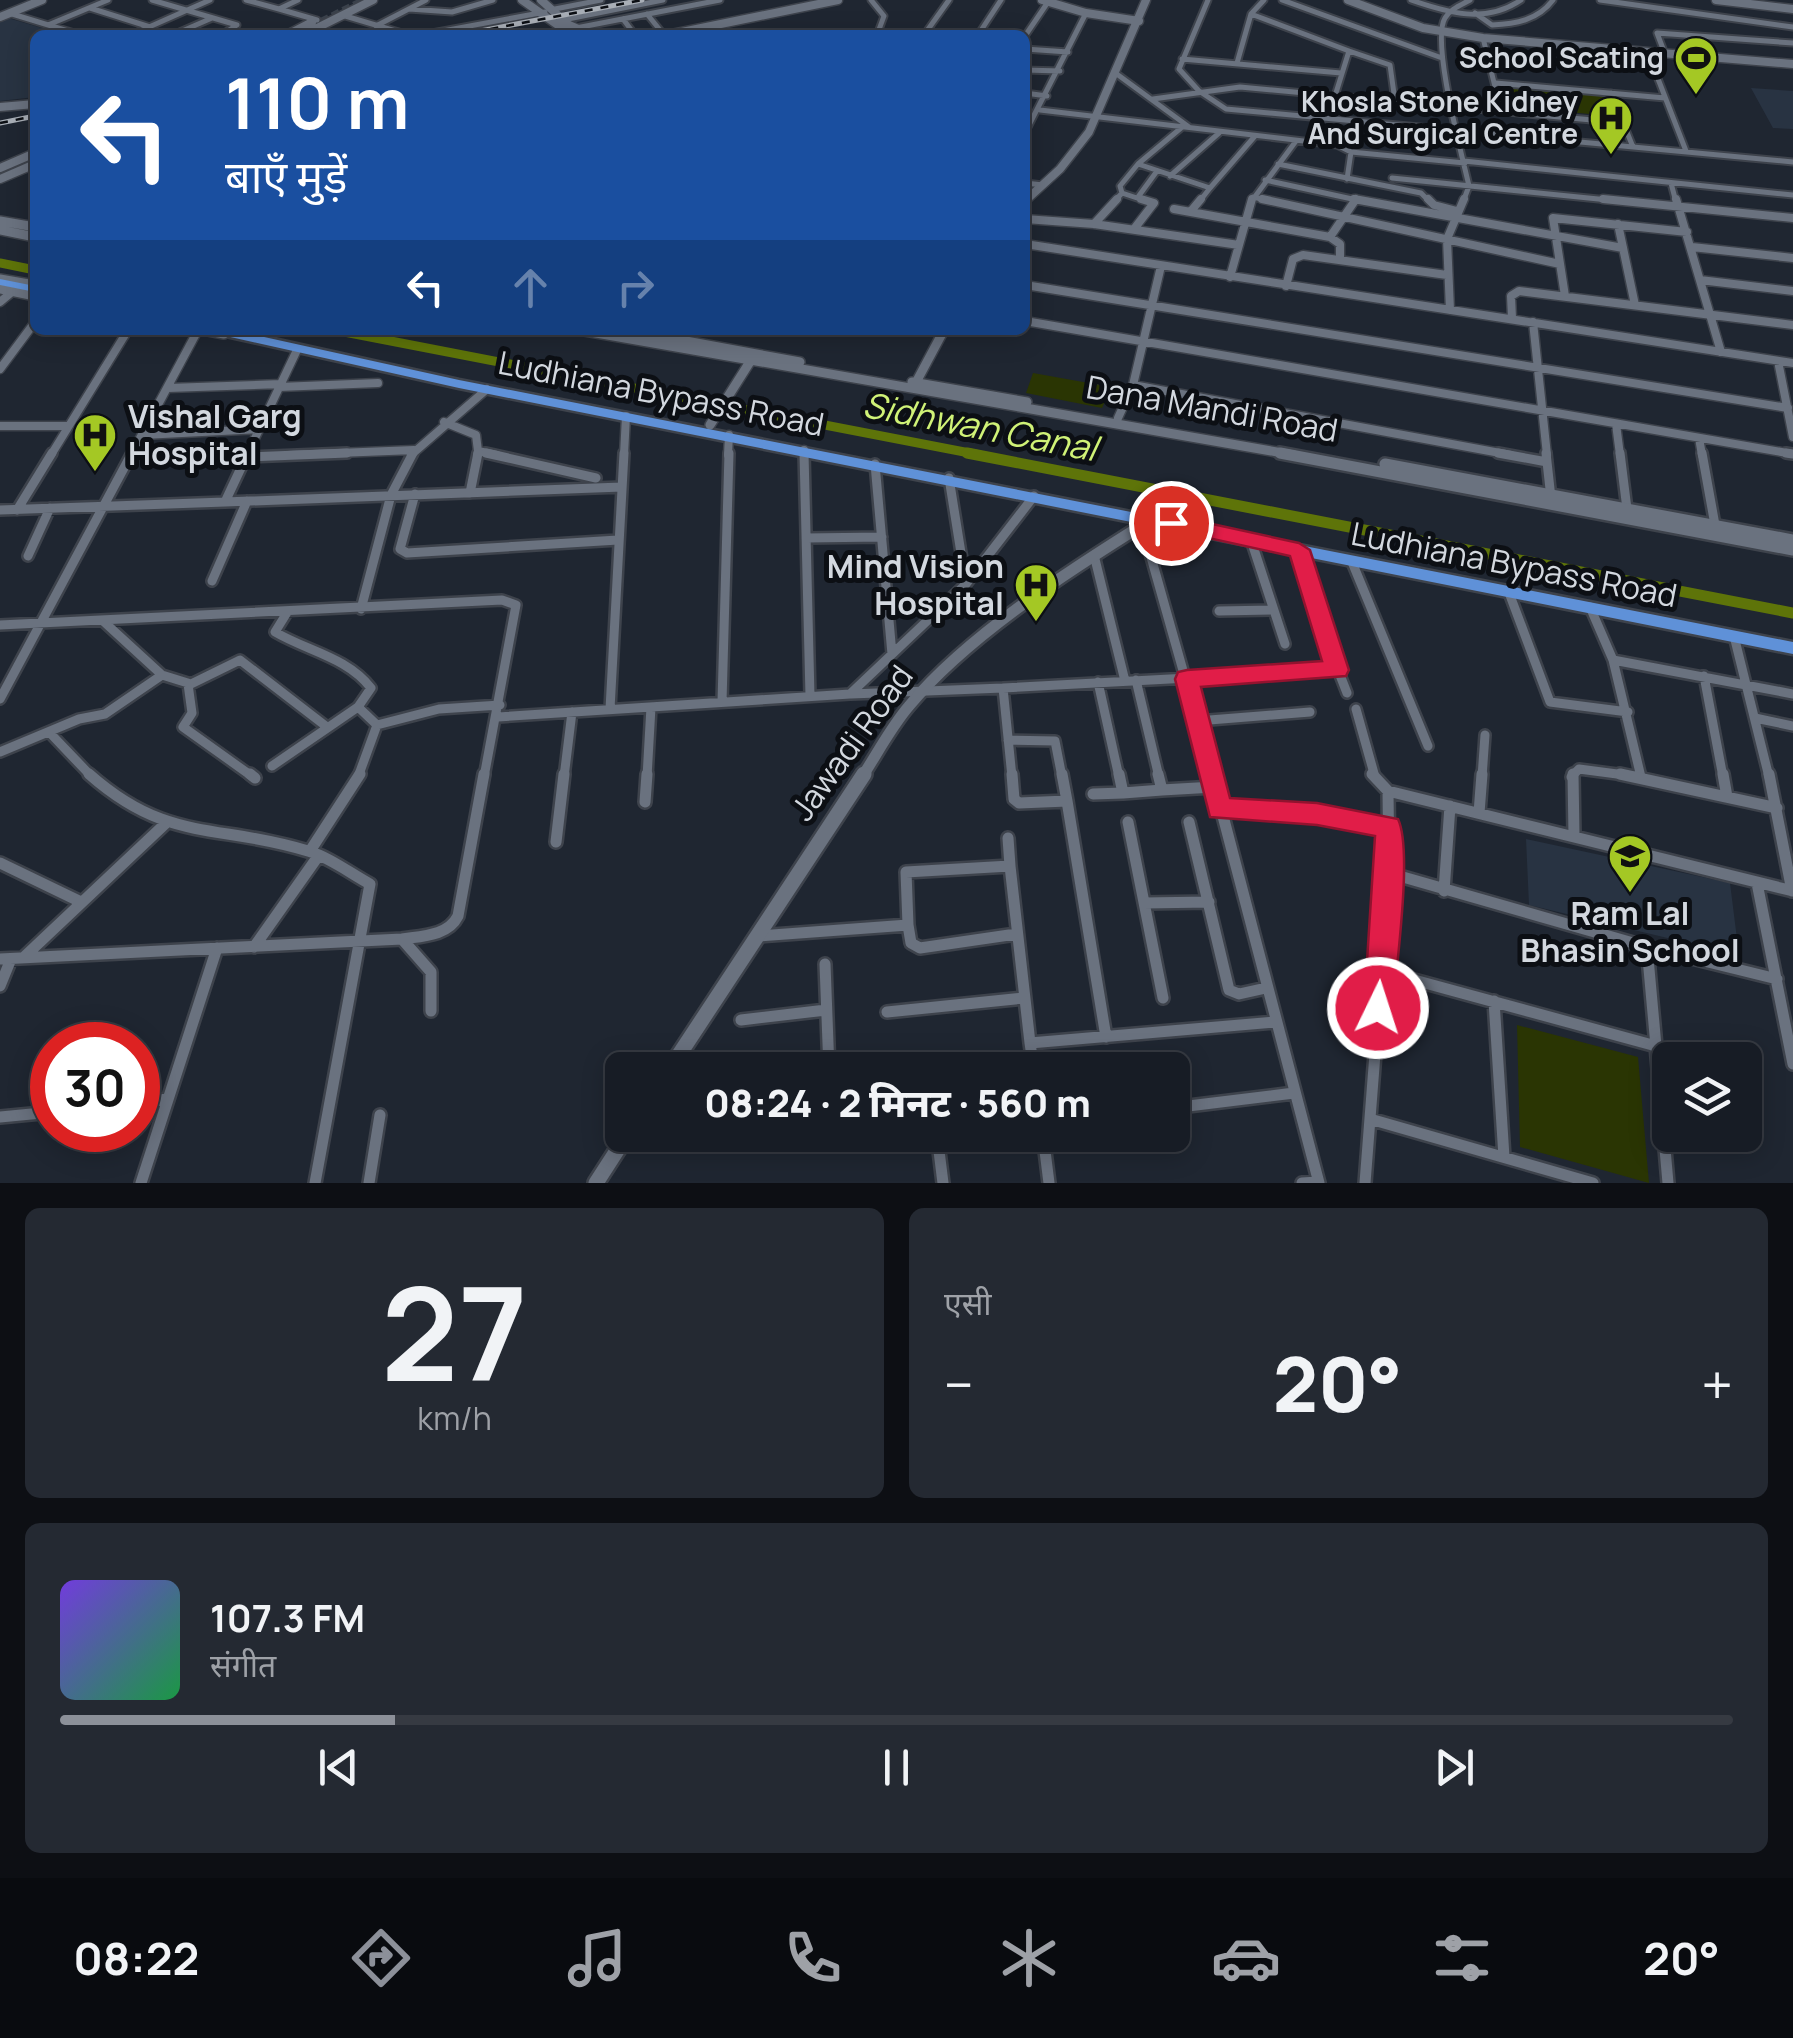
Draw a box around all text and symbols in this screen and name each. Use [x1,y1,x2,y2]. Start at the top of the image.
sports icon: School Scating [1673,35,1719,96]
place label: School Scating [1459,38,1664,76]
text: 110 m [225,54,409,150]
icon: left [60,70,190,200]
place label: Khosla Stone Kidney And Surgical Centre [1301,82,1578,152]
hospital icon: Khosla Stone Kidney And Surgical Centre [1588,95,1634,156]
text: बाएँ मुड़ें [225,145,347,207]
icon: left [398,260,453,315]
icon: ahead [503,260,558,315]
icon: right [608,260,663,315]
street label: Ludhiana Bypass Road [495,340,828,446]
street label: Dana Mandi Road [1083,364,1341,452]
water label: Sidhwan Canal [859,380,1105,473]
place label: Vishal Garg Hospital [128,394,302,475]
hospital icon: Vishal Garg Hospital [72,412,118,473]
pin [1129,481,1214,566]
icon: arrive [1144,496,1199,551]
street label: Ludhiana Bypass Road [1348,511,1681,617]
place label: Mind Vision Hospital [827,544,1004,625]
hospital icon: Mind Vision Hospital [1013,562,1059,623]
street label: Jawadi Road [780,656,922,829]
school or university icon: Ram Lal Bhasin School [1607,833,1653,894]
place label: Ram Lal Bhasin School [1520,891,1740,972]
position arrow [1326,956,1430,1060]
speed limit sign: 30 [30,1022,160,1152]
map controls [1652,1042,1762,1152]
button: layers [1652,1042,1762,1152]
text: 08:24 · 2 मिनट · 560 m [704,1076,1091,1128]
text: 27 [381,1242,528,1420]
text: एसी [944,1281,992,1325]
text: 20° [1273,1332,1402,1435]
text: − [944,1346,974,1422]
text: + [1701,1346,1733,1422]
text: km/h [417,1396,492,1440]
text: 107.3 FM [210,1591,365,1643]
text: संगीत [210,1643,276,1687]
icon: previous [311,1740,366,1795]
icon: pause [869,1740,924,1795]
icon: next [1427,1740,1482,1795]
icon: directions [346,1923,416,1993]
icon: music [562,1923,632,1993]
icon: phone [778,1923,848,1993]
icon: climate [994,1923,1064,1993]
icon: car [1211,1923,1281,1993]
icon: filters [1427,1923,1497,1993]
text: 08:22 [73,1927,199,1989]
text: 20° [1643,1927,1720,1989]

